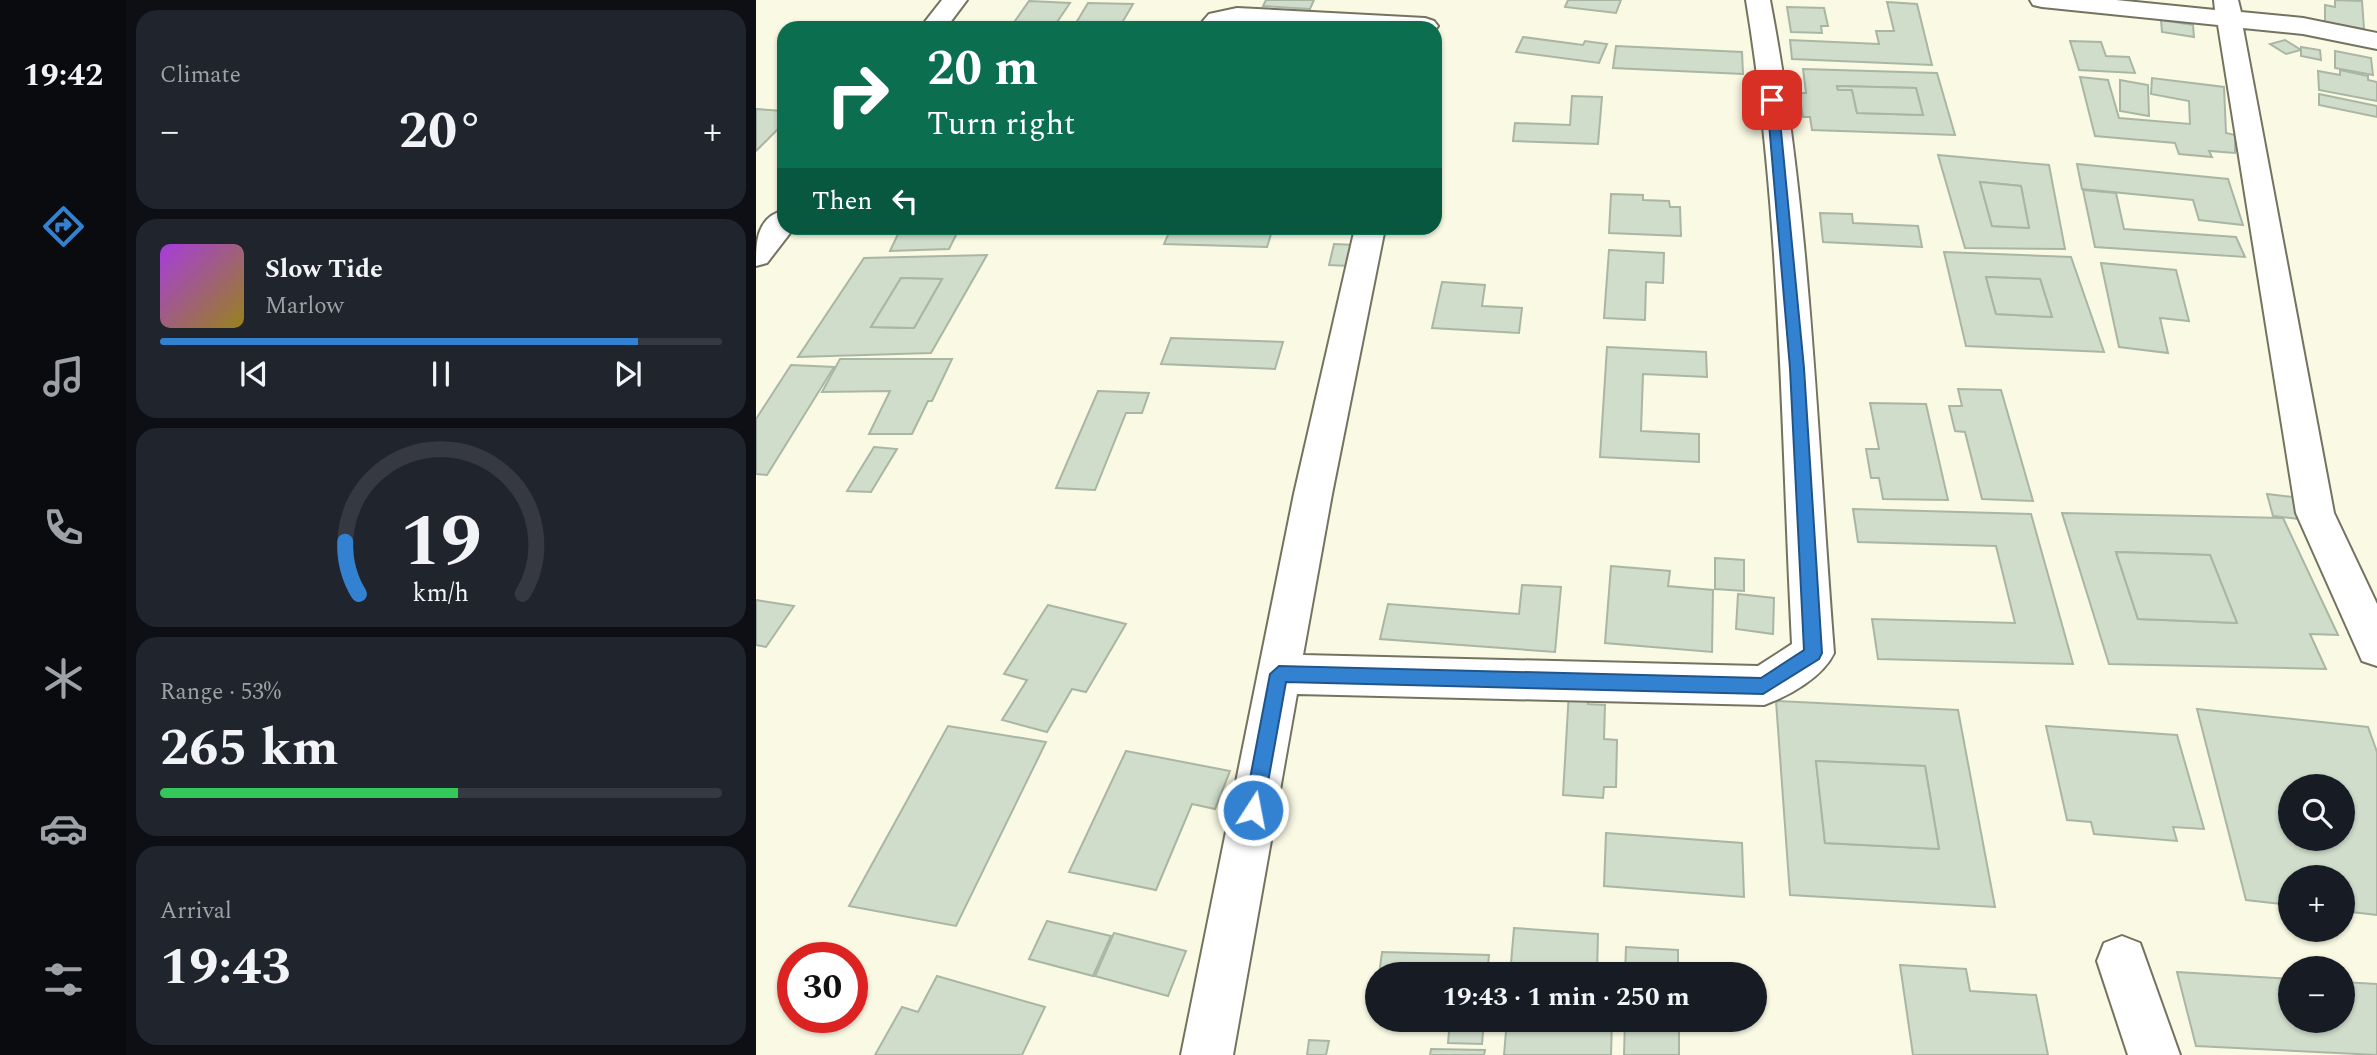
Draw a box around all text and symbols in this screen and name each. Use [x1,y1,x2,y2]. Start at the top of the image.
text: 20 m [927,32,1038,107]
icon: right [812,49,903,140]
text: 19:42 [23,51,103,100]
text: Climate [160,58,241,93]
pin [1742,70,1802,130]
icon: arrive [1753,81,1791,119]
text: 20° [399,92,483,171]
text: Turn right [927,100,1075,149]
text: − [160,103,179,161]
text: + [703,103,722,161]
text: Then [812,181,872,221]
icon: left [886,182,924,220]
icon: directions [39,202,88,251]
text: Slow Tide [265,249,383,289]
text: Marlow [265,289,344,324]
icon: music [39,352,88,401]
icon: previous [235,355,273,393]
icon: pause [422,355,460,393]
icon: next [609,355,647,393]
text: 19 [400,487,482,598]
icon: phone [39,503,88,552]
text: km/h [413,574,469,612]
icon: climate [39,654,88,703]
text: Range · 53% [160,675,281,710]
text: 265 km [160,709,339,788]
position arrow [1216,773,1290,847]
map controls [2278,774,2355,1033]
button: search [2278,774,2355,851]
icon: car [39,804,88,853]
button: + [2278,865,2355,942]
text: Arrival [160,894,232,929]
text: 19:43 [160,928,291,1007]
speed limit sign: 30 [777,942,868,1033]
icon: filters [39,955,88,1004]
button: − [2278,956,2355,1033]
text: 19:43 · 1 min · 250 m [1442,977,1690,1017]

